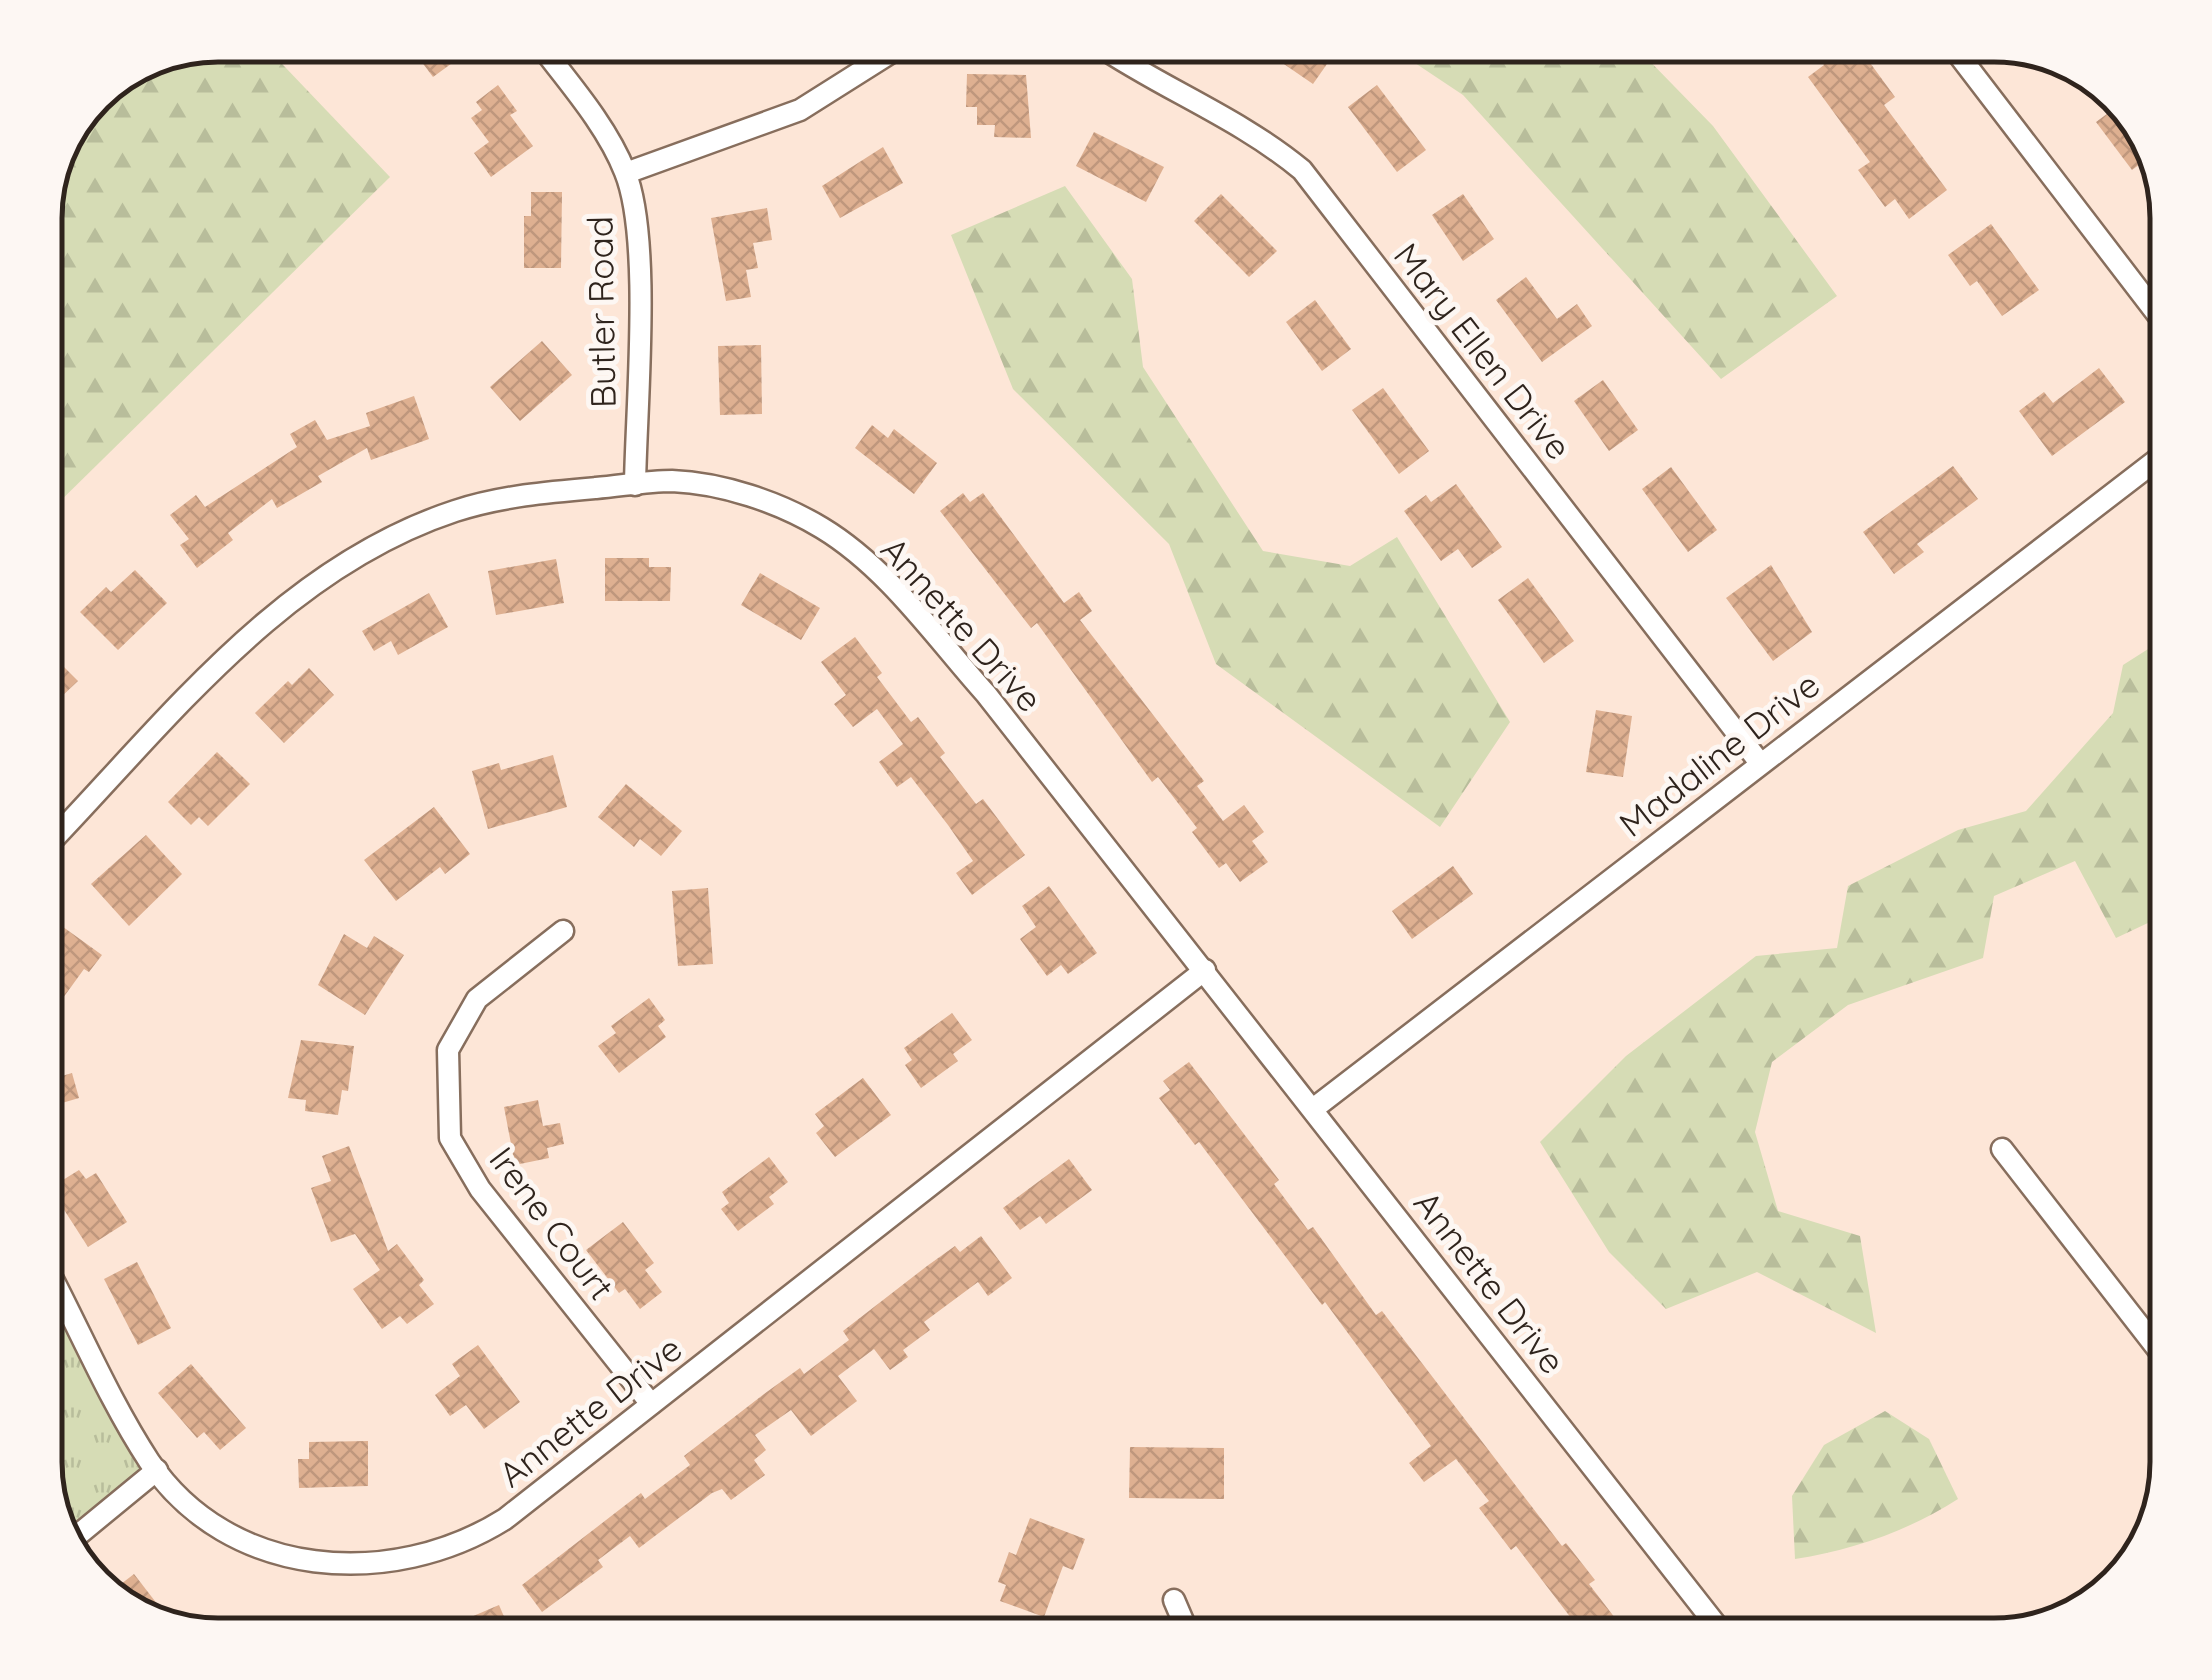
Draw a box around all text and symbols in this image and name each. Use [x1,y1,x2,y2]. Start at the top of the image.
street label: Butler Road [577,216,625,408]
street label: Mary Ellen Drive [1385,234,1581,468]
street label: Annette Drive [872,528,1052,720]
street label: Madaline Drive [1610,662,1828,846]
street label: Irene Court [480,1138,624,1308]
street label: Annette Drive [1405,1182,1575,1382]
street label: Annette Drive [490,1326,690,1496]

